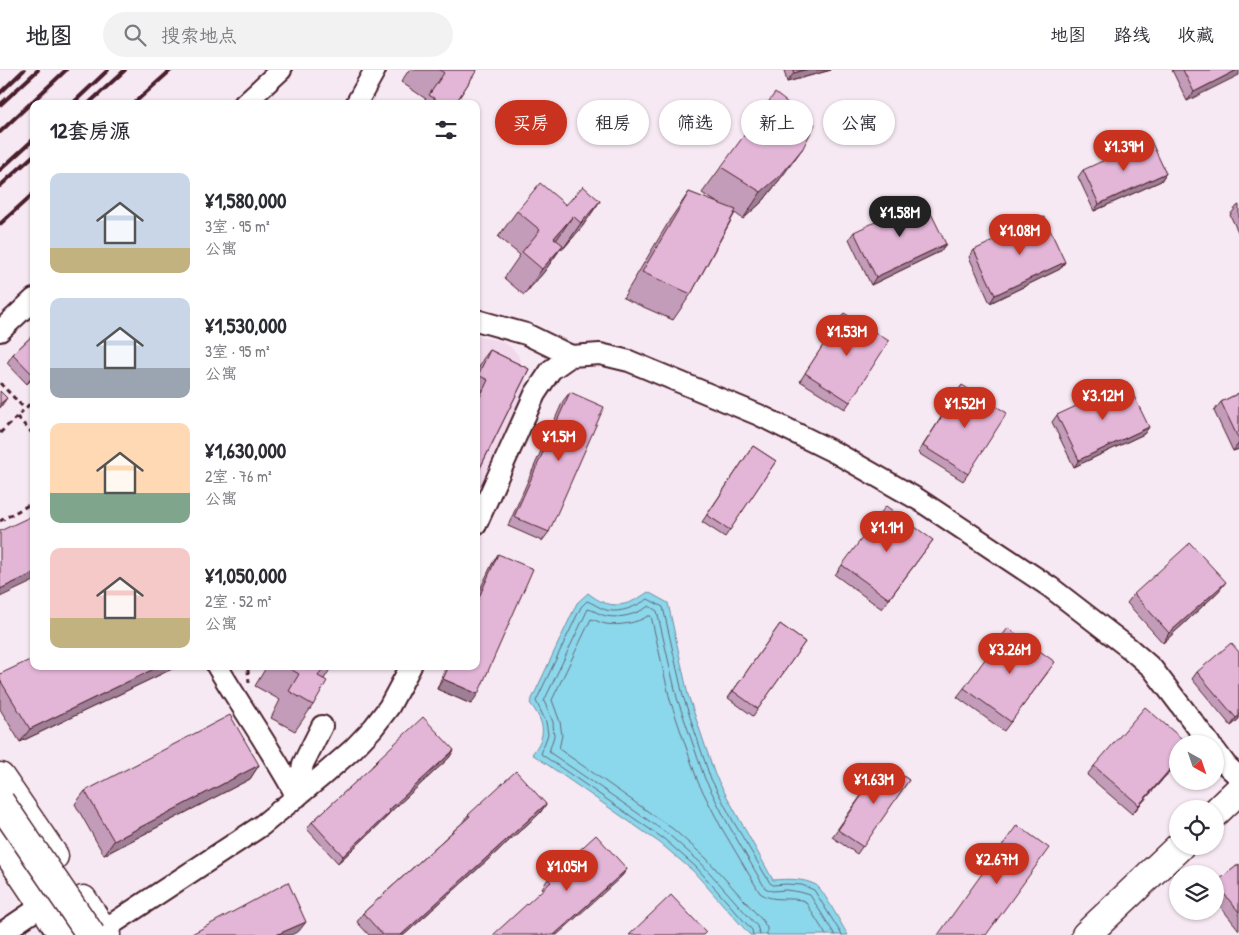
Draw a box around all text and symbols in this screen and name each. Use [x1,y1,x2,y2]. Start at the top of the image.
search box [103,12,453,57]
text: 地图 [25,19,73,51]
icon: search [121,21,149,49]
text: 搜索地点 [161,22,237,48]
text: 地图 [1050,22,1086,47]
text: 路线 [1114,22,1150,47]
text: 收藏 [1178,22,1214,47]
chip: 买房 [495,100,567,145]
chip: 租房 [577,100,649,145]
chip: 筛选 [659,100,731,145]
chip: 新上 [741,100,813,145]
chip: 公寓 [823,100,895,145]
text: 12套房源 [50,116,130,145]
icon: filters [432,116,460,144]
pin: ¥1.39M [1083,129,1165,172]
text: ¥1.39M [1104,135,1144,157]
text: ¥1,580,000 [205,186,286,215]
icon: home [90,193,150,253]
pin: ¥1.58M [859,196,941,238]
text: ¥1.58M [880,201,920,223]
pin: ¥1.08M [979,214,1061,256]
text: 3室 · 95 m² [205,215,270,237]
text: ¥1.08M [1000,219,1040,241]
text: 公寓 [205,237,237,259]
text: ¥1,530,000 [205,311,287,340]
pin: ¥1.53M [806,314,888,357]
icon: home [90,318,150,378]
text: ¥1.53M [827,320,867,342]
text: 3室 · 95 m² [205,340,270,362]
text: 公寓 [205,362,237,384]
pin: ¥3.12M [1062,378,1144,421]
text: ¥3.12M [1083,384,1123,406]
pin: ¥1.52M [924,386,1006,429]
text: ¥1.52M [945,392,985,414]
pin: ¥1.5M [524,420,594,462]
text: ¥1.5M [543,425,575,447]
text: ¥1,630,000 [205,436,286,465]
icon: home [90,443,150,503]
text: 2室 · 76 m² [205,465,272,487]
text: 公寓 [205,487,237,509]
pin: ¥1.1M [852,510,922,553]
text: ¥1.1M [871,516,903,538]
text: ¥1,050,000 [205,561,287,590]
icon: home [90,568,150,628]
text: 2室 · 52 m² [205,590,272,612]
text: 公寓 [205,612,237,634]
pin: ¥3.26M [969,632,1051,675]
text: ¥3.26M [989,638,1031,660]
north arrow [1169,735,1224,790]
map controls [1169,735,1224,920]
pin: ¥1.63M [833,762,915,805]
text: ¥1.63M [854,768,894,790]
button: locate [1169,800,1224,855]
pin: ¥2.67M [956,842,1038,885]
text: ¥2.67M [976,848,1018,870]
pin: ¥1.05M [526,850,608,892]
text: ¥1.05M [547,855,587,877]
button: layers [1169,865,1224,920]

